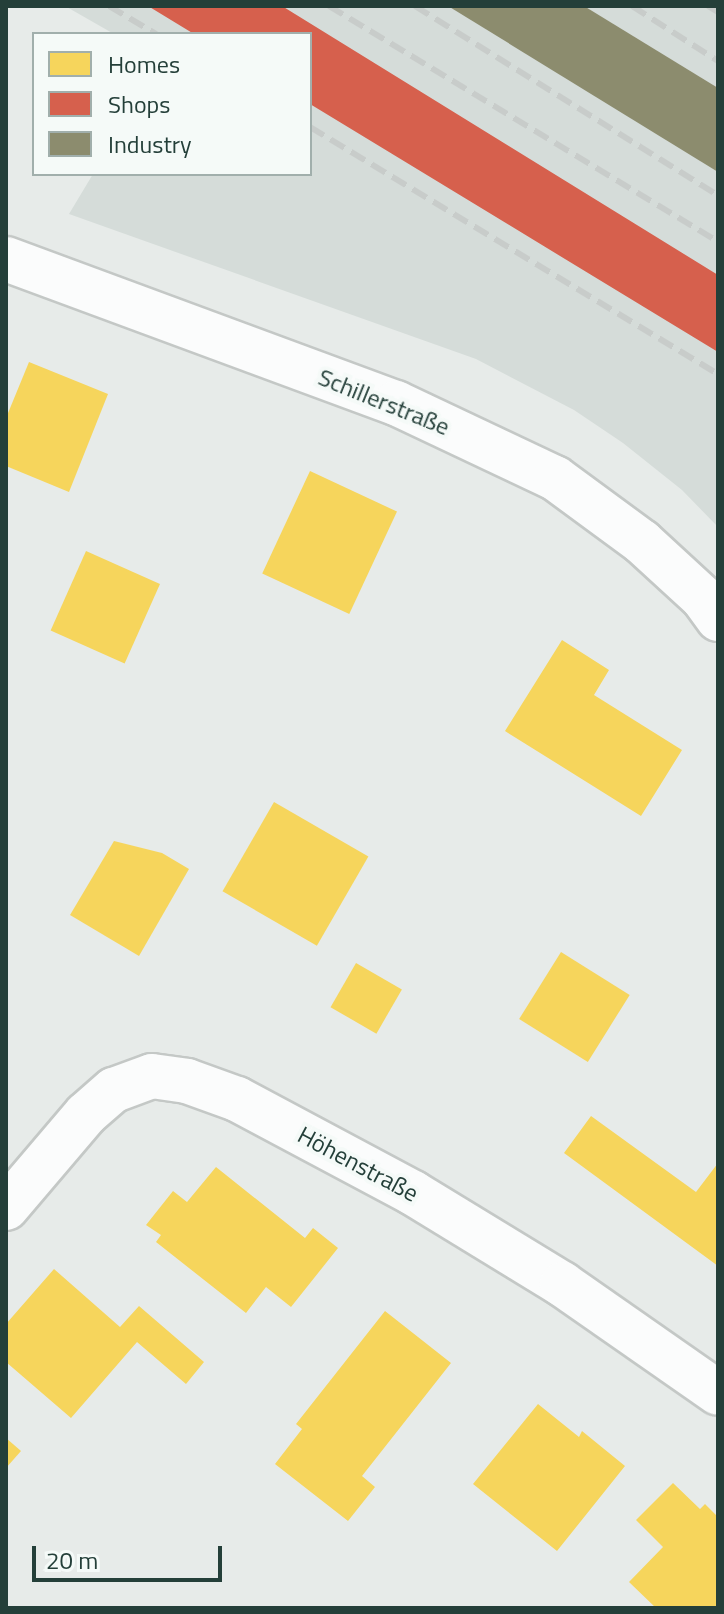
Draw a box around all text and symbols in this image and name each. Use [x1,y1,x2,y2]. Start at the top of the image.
legend [32,32,312,176]
text: Homes [108,46,180,82]
text: Shops [108,86,170,122]
text: Industry [108,126,192,162]
street label: Schillerstraße [314,363,454,441]
street label: Höhenstraße [293,1120,423,1208]
scale bar [36,1530,226,1580]
text: 20 m [46,1542,98,1578]

